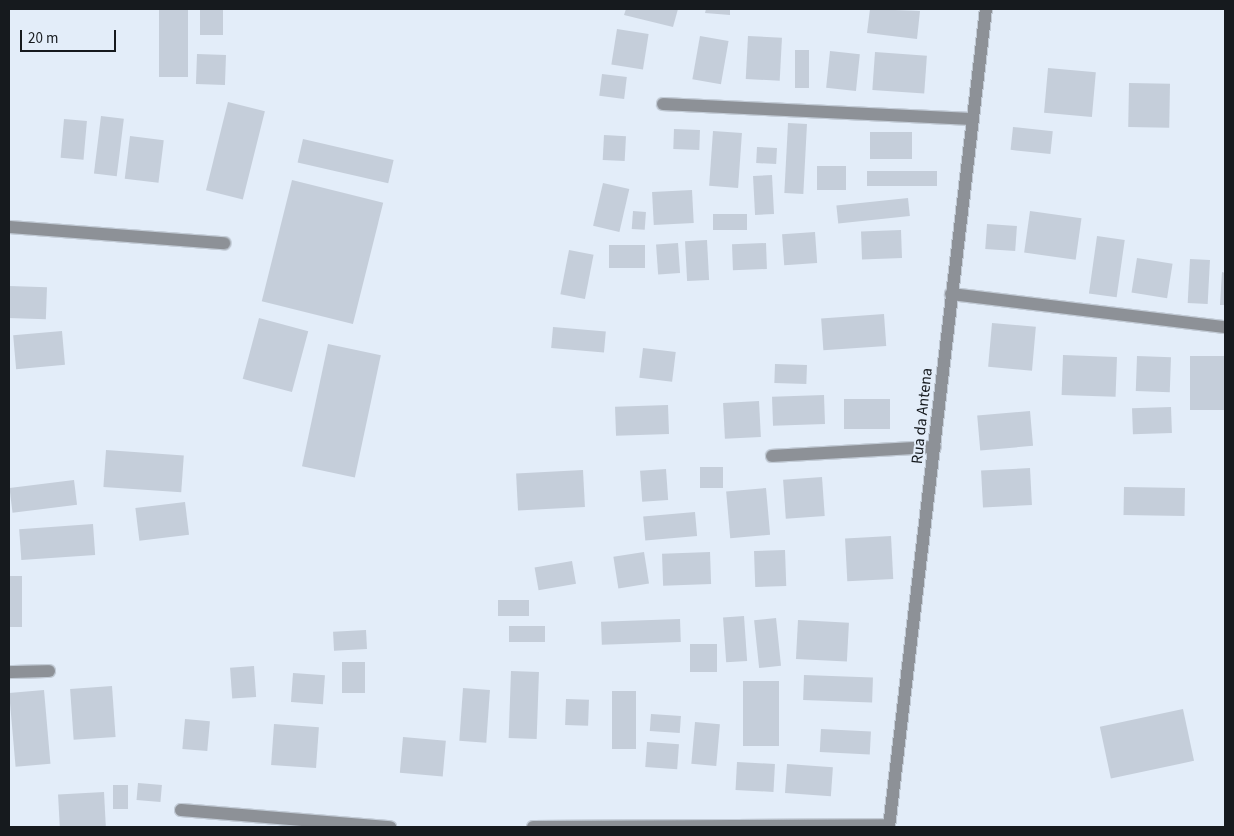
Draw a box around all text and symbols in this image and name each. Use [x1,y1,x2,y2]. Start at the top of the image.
scale bar [22,20,119,52]
text: 20 m [28,28,58,49]
street label: Rua da Antena [907,367,937,465]

